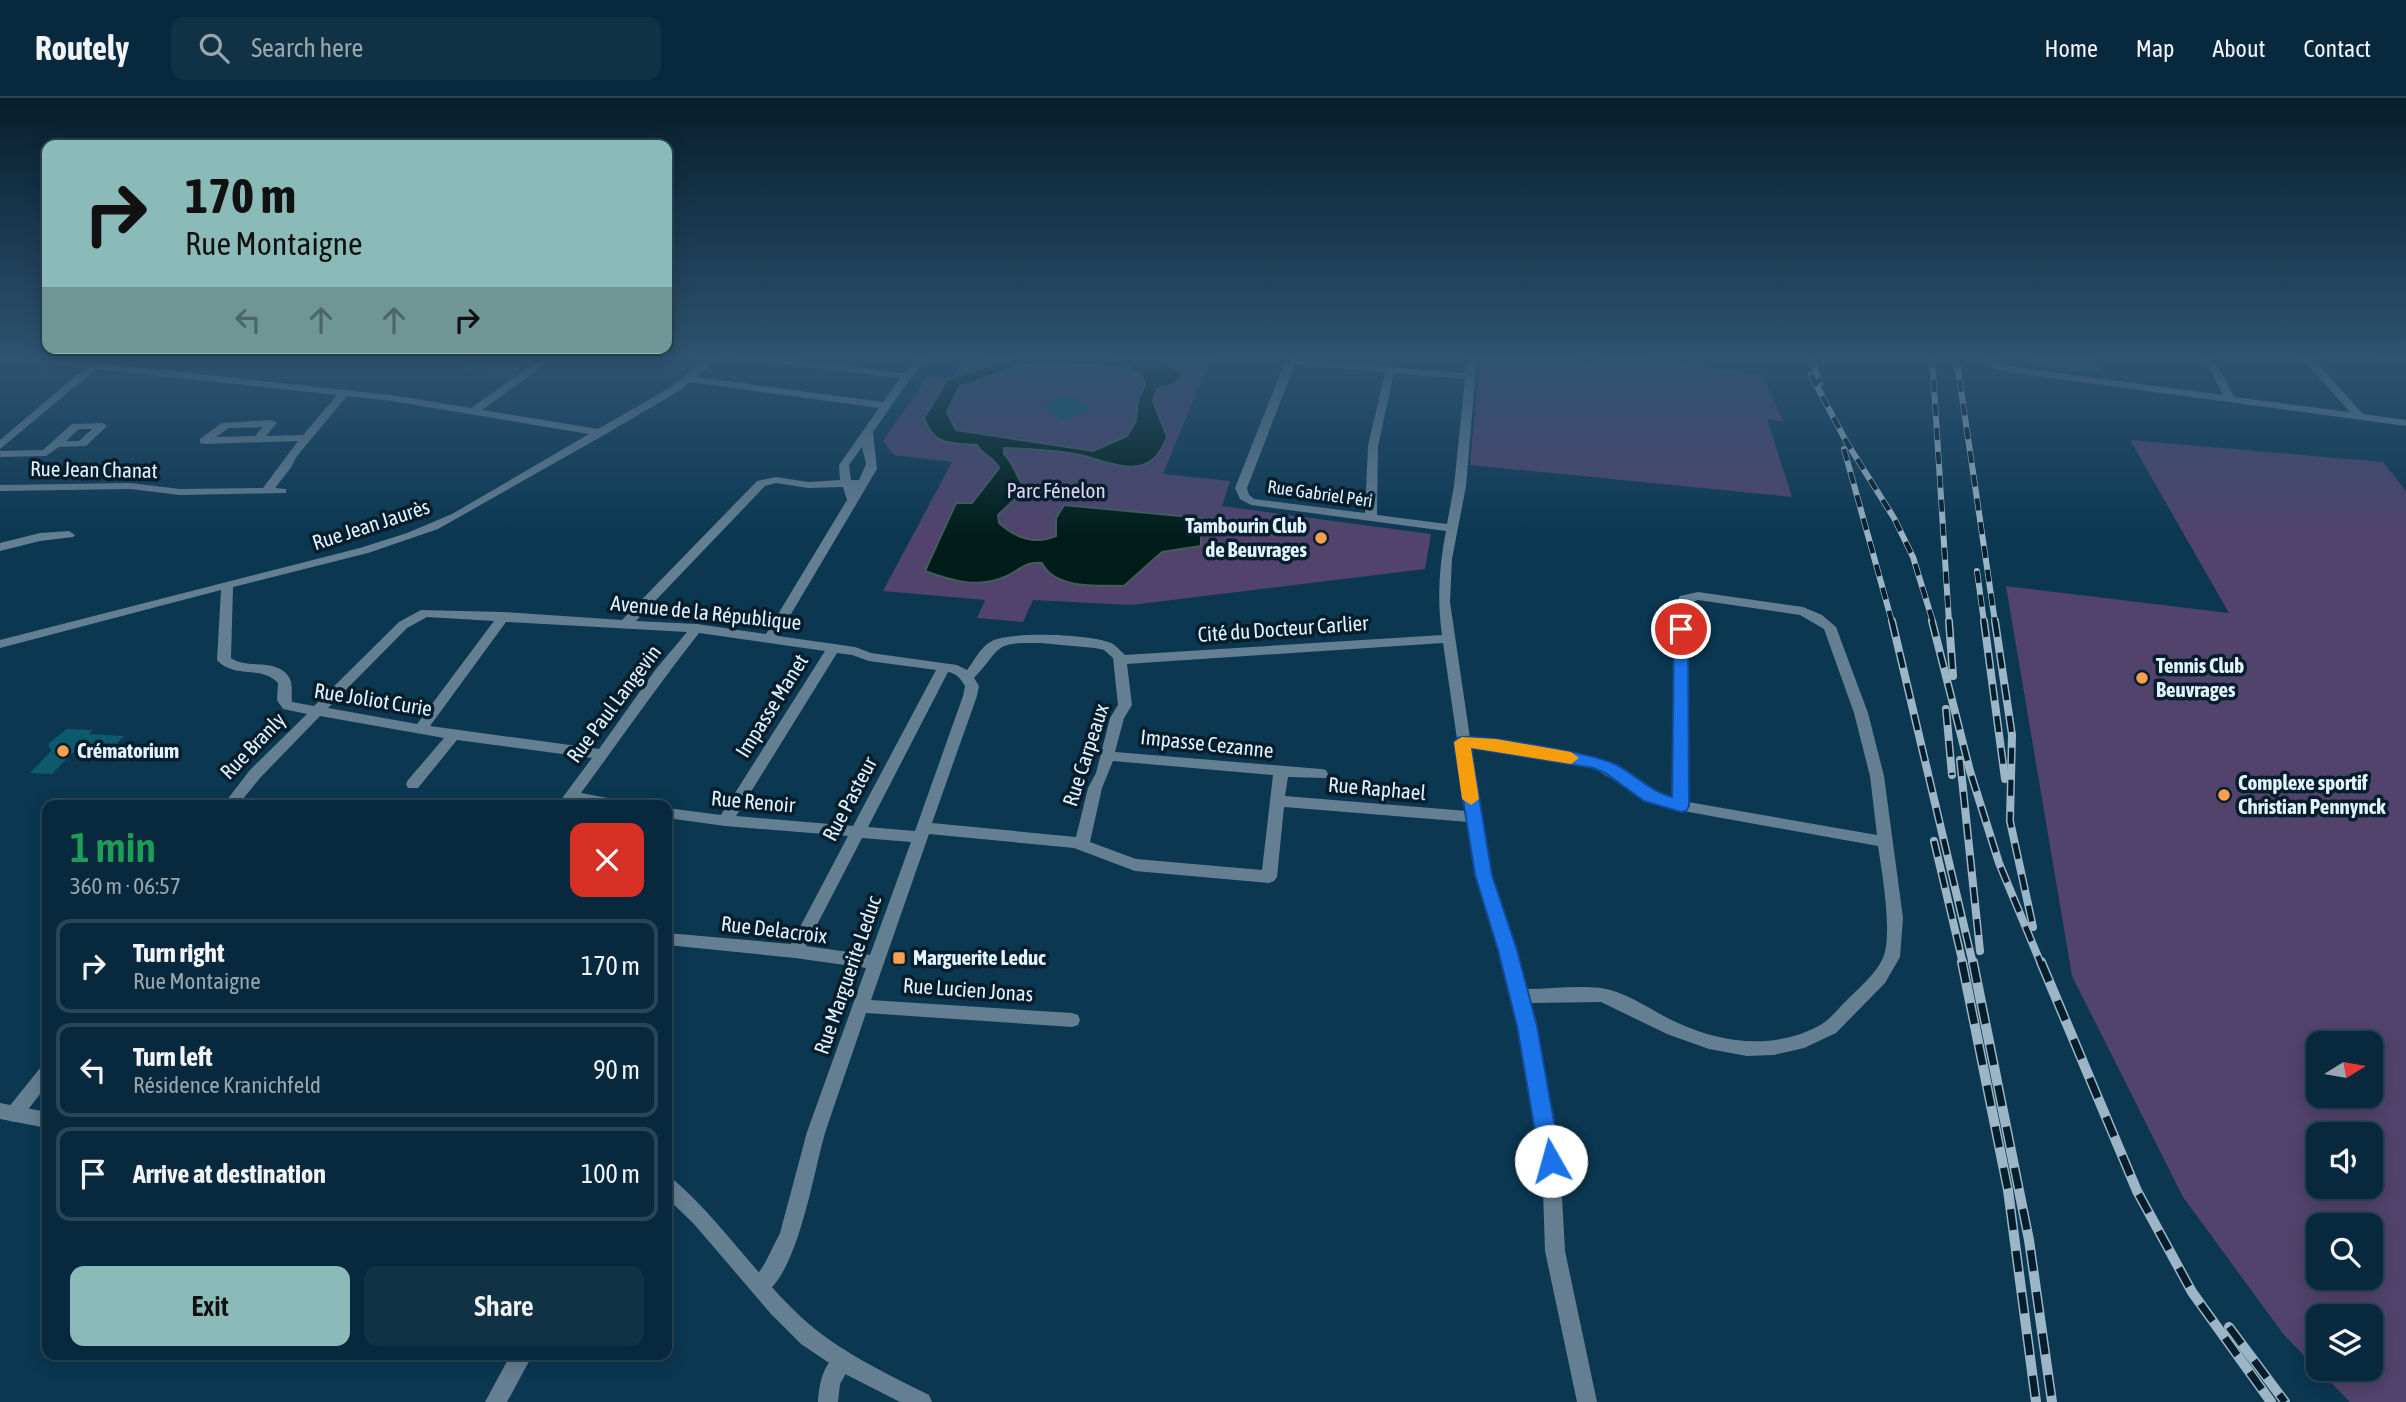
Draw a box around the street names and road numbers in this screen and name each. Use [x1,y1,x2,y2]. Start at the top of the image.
street label: Rue Jean Chanat [30,456,158,482]
street label: Rue Gabriel Péri [1266,476,1374,511]
street label: Rue Jean Jaurès [309,494,432,554]
street label: Avenue de la République [610,590,803,634]
street label: Cité du Docteur Carlier [1197,610,1370,646]
street label: Rue Paul Langevin [561,640,665,767]
street label: Impasse Manet [730,649,812,761]
street label: Rue Joliot Curie [313,678,434,720]
street label: Rue Carpeaux [1057,700,1113,809]
street label: Rue Branly [215,707,290,783]
street label: Impasse Cezanne [1139,724,1275,762]
street label: Rue Pasteur [817,752,882,845]
street label: Rue Raphael [1327,772,1428,804]
street label: Rue Renoir [710,785,797,817]
street label: Rue Marguerite Leduc [809,892,885,1057]
street label: Rue Delacroix [720,911,829,947]
street label: Rue Lucien Jonas [902,972,1034,1006]

